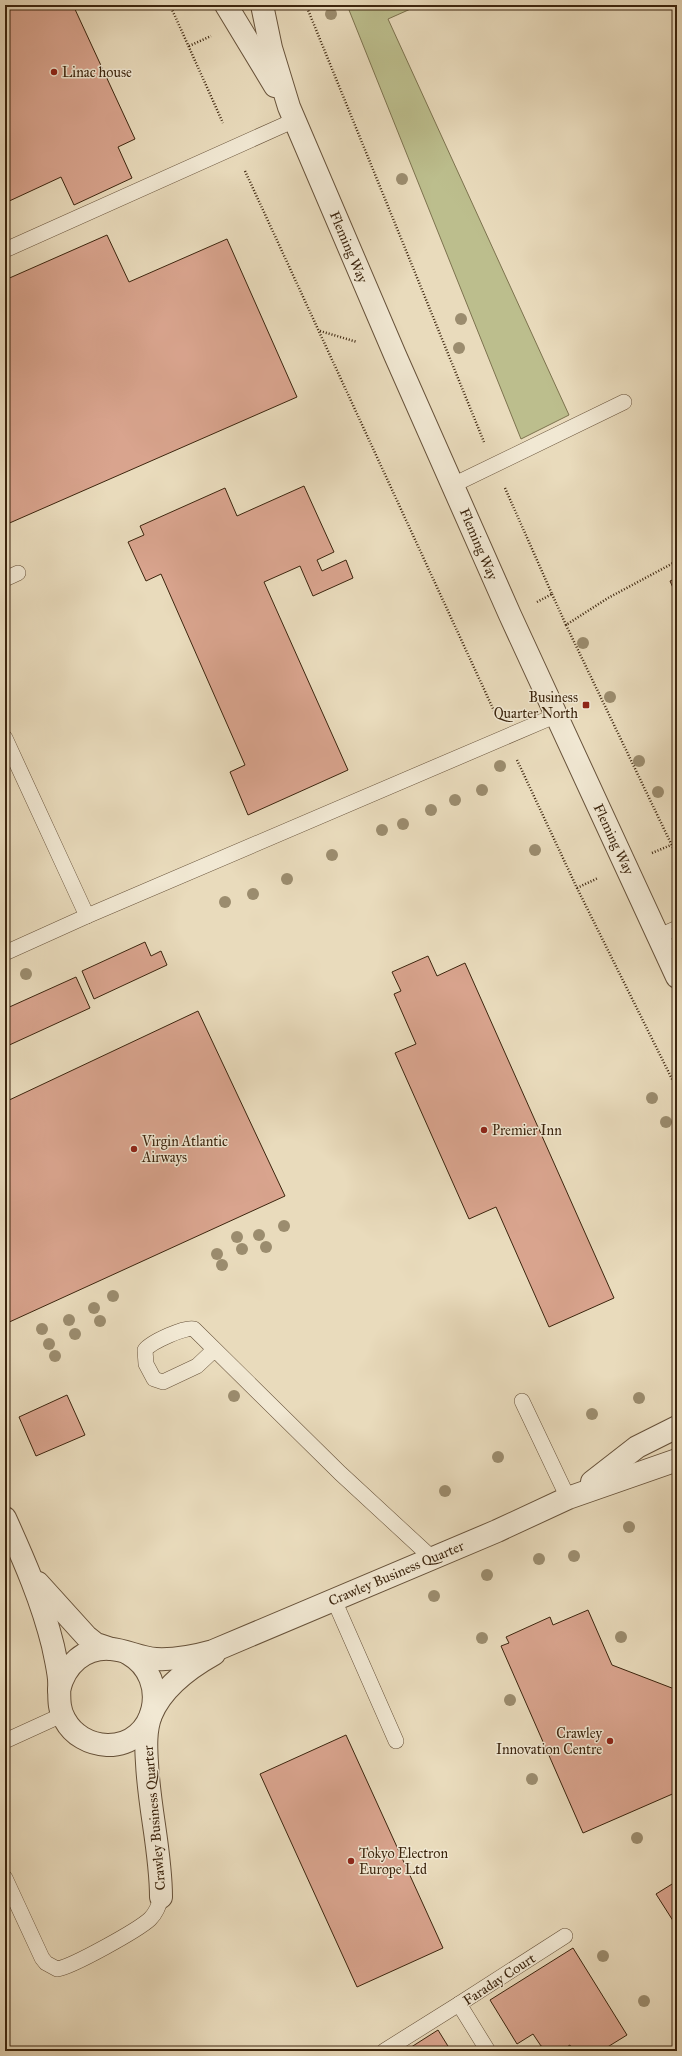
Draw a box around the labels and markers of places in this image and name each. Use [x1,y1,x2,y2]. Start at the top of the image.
place label: Linac house [62,64,132,81]
marker: Linac house [49,67,59,77]
place label: Business Quarter North [494,689,578,722]
marker: Business Quarter North [581,700,591,710]
place label: Premier Inn [492,1122,562,1139]
marker: Premier Inn [479,1125,489,1135]
place label: Virgin Atlantic Airways [141,1133,228,1166]
marker: Virgin Atlantic Airways [129,1144,139,1154]
place label: Crawley Innovation Centre [496,1725,602,1758]
marker: Crawley Innovation Centre [605,1736,615,1746]
place label: Tokyo Electron Europe Ltd [359,1845,448,1878]
marker: Tokyo Electron Europe Ltd [346,1856,356,1866]

